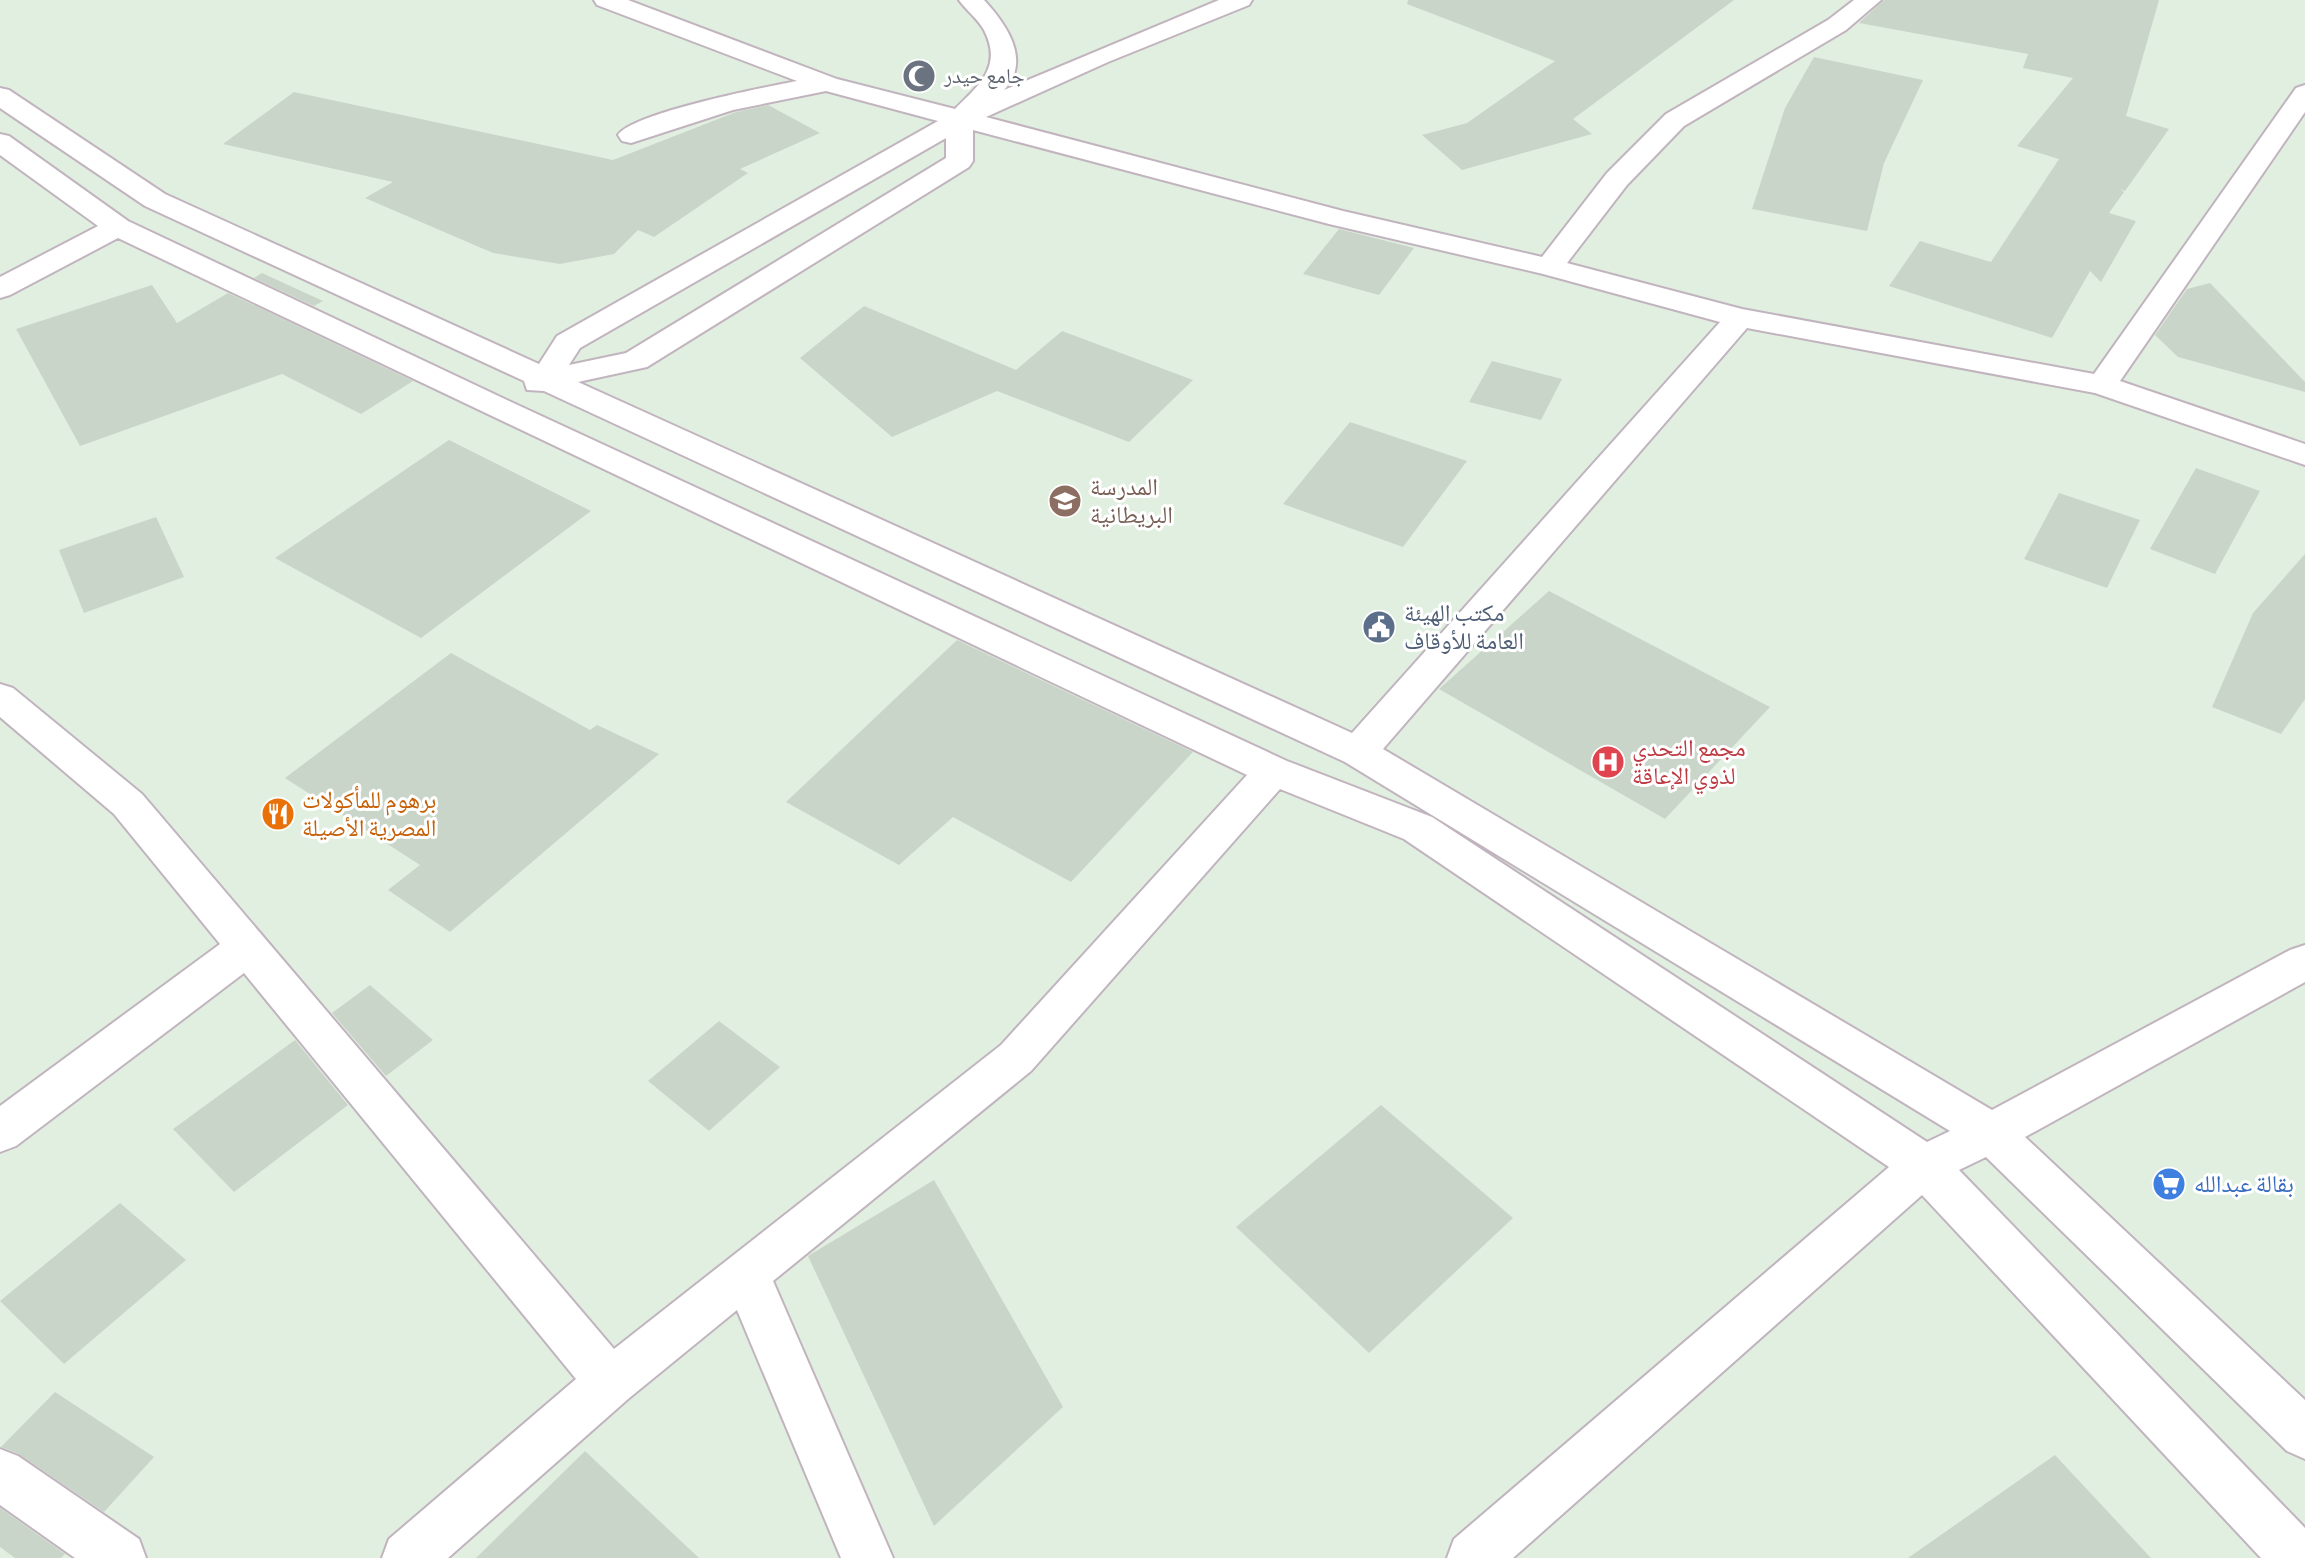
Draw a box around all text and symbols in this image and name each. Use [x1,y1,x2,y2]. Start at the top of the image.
mosque icon: جامع حيدر [900,57,938,95]
place label: جامع حيدر [943,64,1025,89]
place label: المدرسة البريطانية [1090,473,1173,530]
school or university icon: المدرسة البريطانية [1046,482,1084,520]
place label: مكتب الهيئة العامة للأوقاف [1404,599,1524,656]
public building icon: مكتب الهيئة العامة للأوقاف [1360,608,1398,646]
place label: مجمع التحدي لذوي الإعاقة [1632,734,1746,795]
hospital icon: مجمع التحدي لذوي الإعاقة [1589,743,1627,781]
place label: برهوم للمأكولات المصرية الأصيلة [302,786,436,843]
restaurant icon: برهوم للمأكولات المصرية الأصيلة [259,795,297,833]
supermarket icon: بقالة عبدالله [2150,1165,2188,1203]
place label: بقالة عبدالله [2194,1170,2294,1199]

